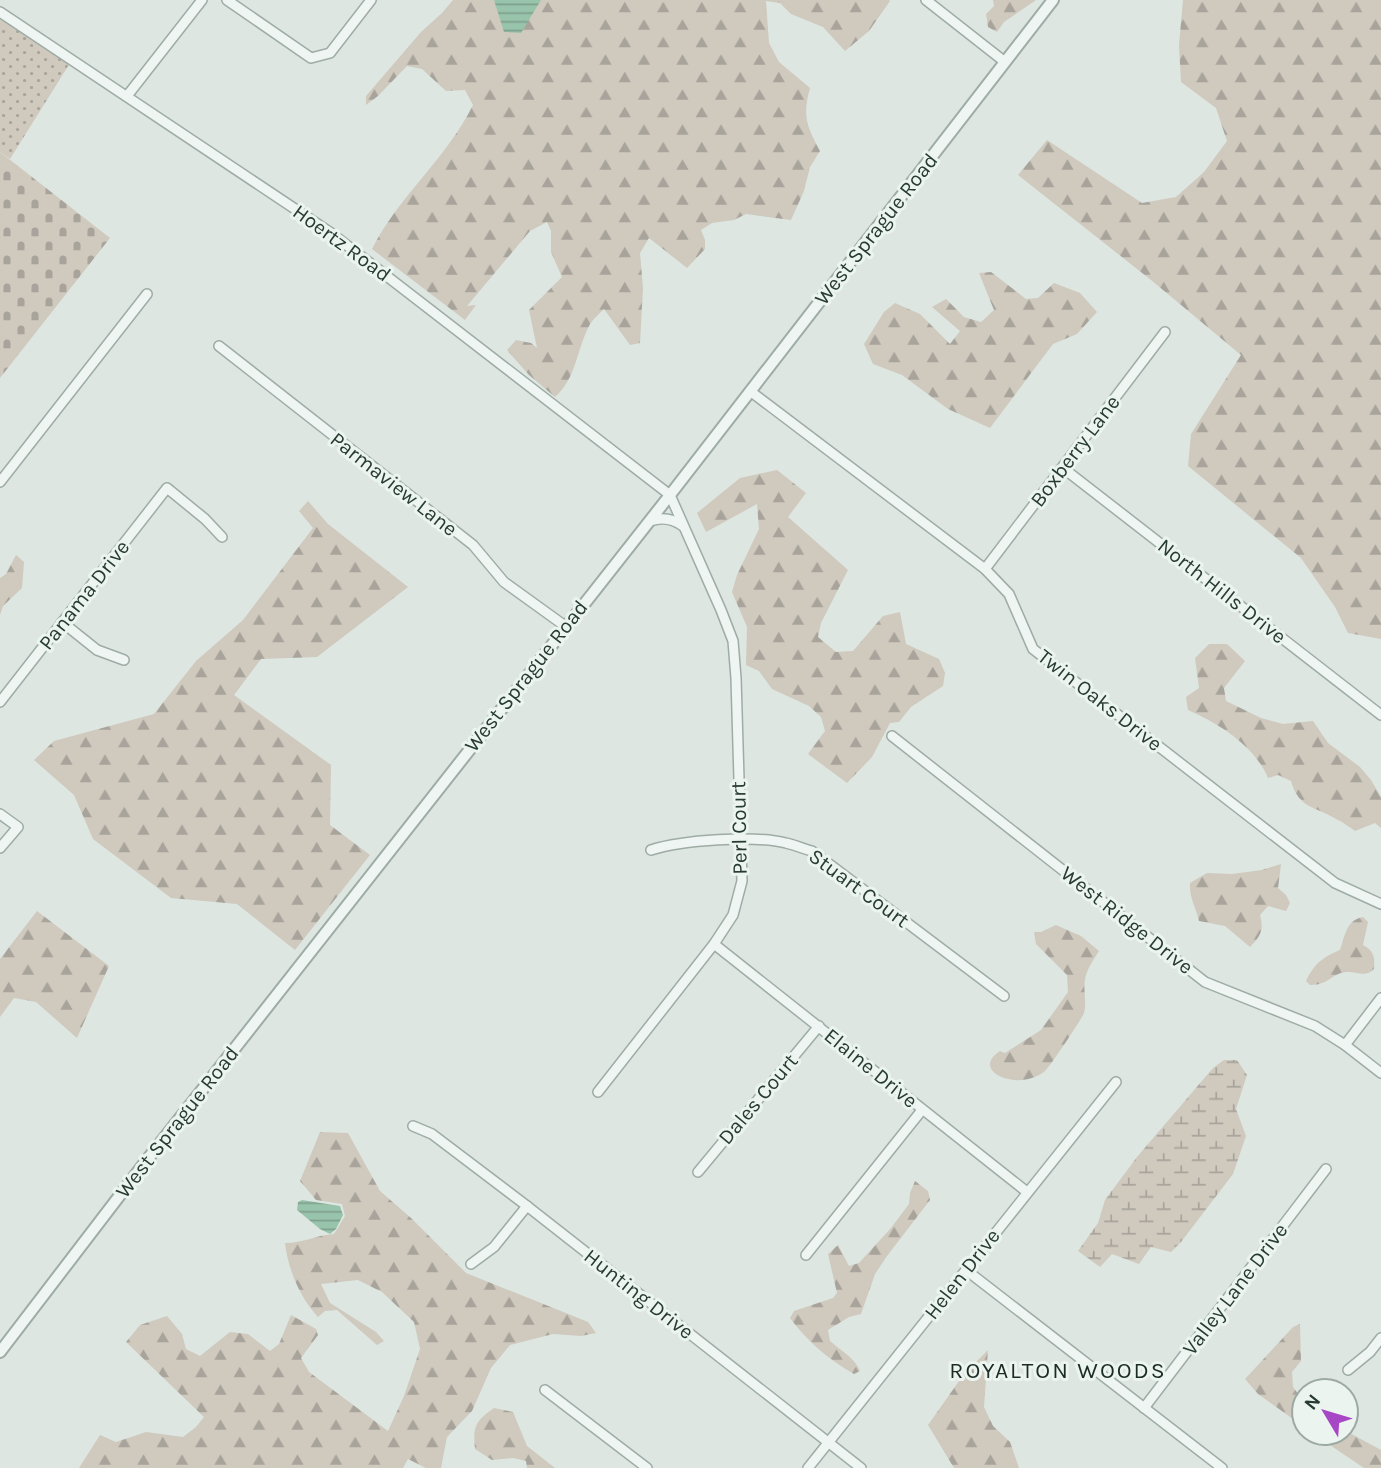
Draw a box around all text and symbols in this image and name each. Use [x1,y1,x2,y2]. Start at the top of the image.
street label: West Sprague Road [809,148,943,310]
street label: Hoertz Road [288,199,396,287]
street label: Boxberry Lane [1025,391,1125,511]
street label: Parmaview Lane [326,427,462,541]
street label: North Hills Drive [1153,533,1291,649]
street label: Panama Drive [34,535,134,655]
street label: West Sprague Road [459,595,593,757]
street label: Twin Oaks Drive [1033,644,1167,756]
street label: Perl Court [726,781,752,875]
street label: Stuart Court [804,844,914,932]
street label: West Ridge Drive [1056,861,1198,979]
street label: Elaine Drive [820,1023,922,1113]
street label: West Sprague Road [110,1041,244,1203]
street label: Dales Court [713,1049,803,1149]
street label: Valley Lane Drive [1178,1218,1292,1360]
street label: Helen Drive [919,1224,1005,1324]
street label: Hunting Drive [580,1244,698,1344]
district label: ROYALTON WOODS [949,1357,1167,1384]
north arrow [1290,1377,1360,1447]
text: N [1300,1390,1325,1414]

